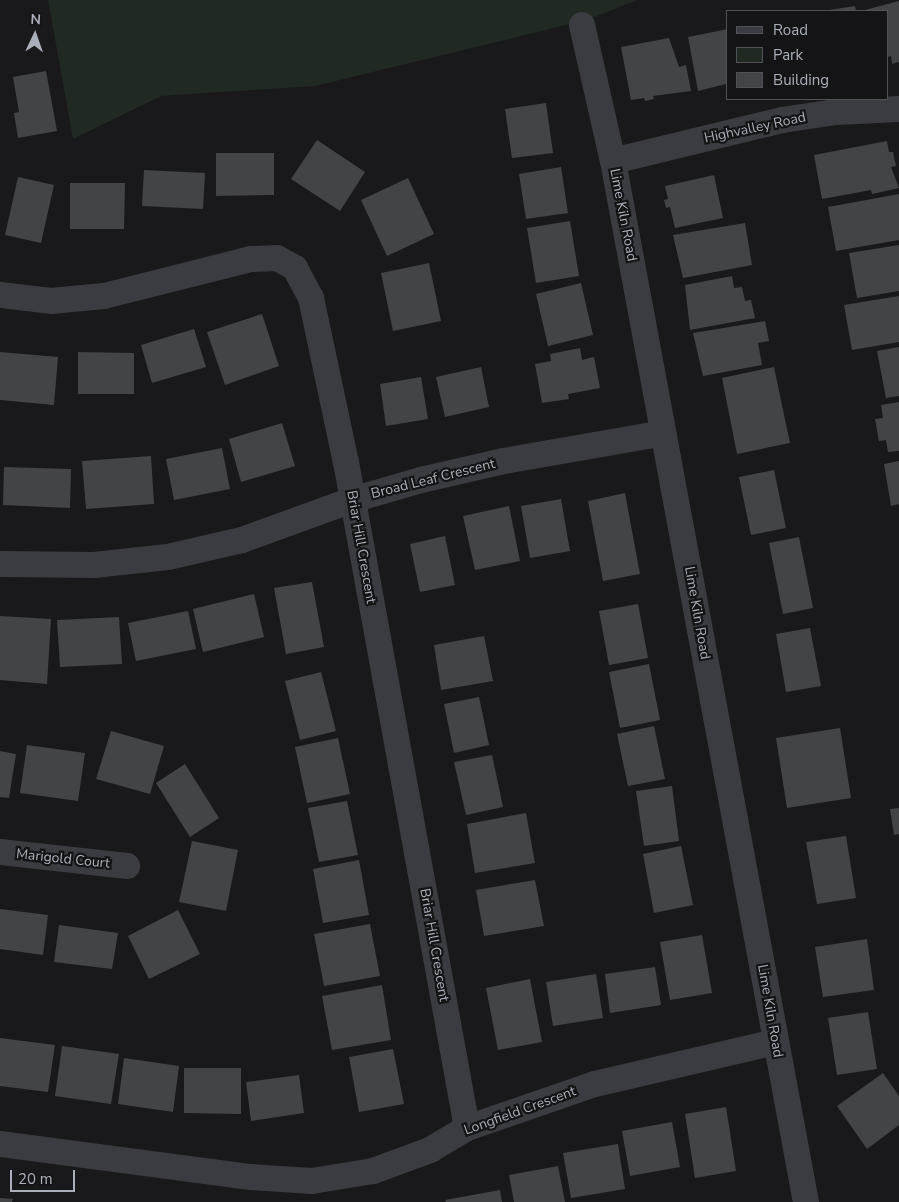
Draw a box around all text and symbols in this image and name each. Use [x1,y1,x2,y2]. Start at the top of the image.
north arrow [10,10,60,60]
text: N [30,10,42,29]
legend [726,10,889,100]
text: Road [773,20,808,40]
text: Park [773,45,803,65]
text: Building [773,70,829,90]
street label: Highvalley Road [703,109,807,147]
street label: Lime Kiln Road [606,167,640,263]
street label: Broad Leaf Crescent [369,455,497,503]
street label: Briar Hill Crescent [343,489,379,605]
street label: Lime Kiln Road [681,565,713,661]
street label: Marigold Court [15,846,111,872]
street label: Briar Hill Crescent [416,887,452,1003]
street label: Lime Kiln Road [754,963,786,1059]
street label: Longfield Crescent [462,1083,578,1139]
scale bar [12,1160,78,1192]
text: 20 m [18,1169,53,1189]

